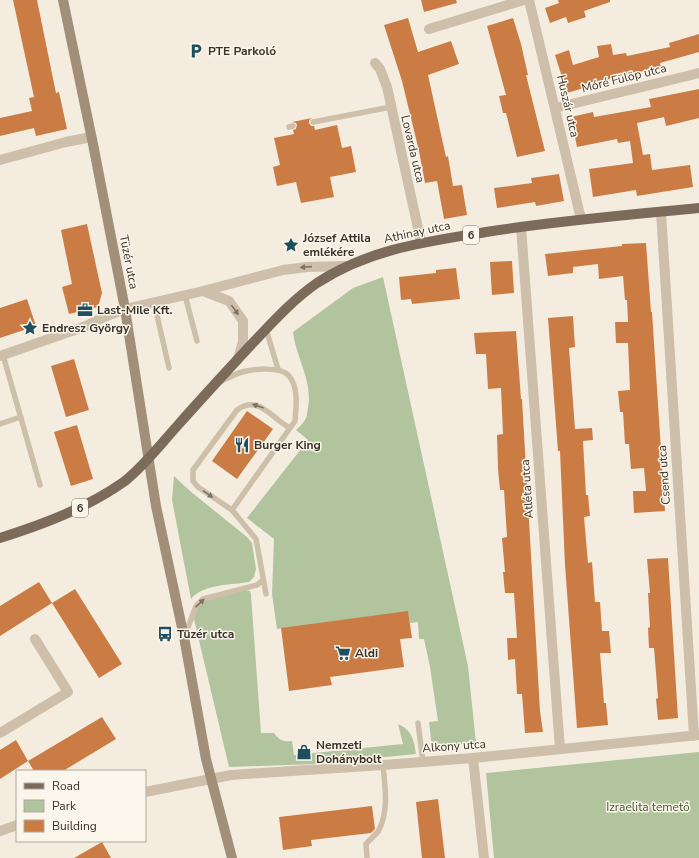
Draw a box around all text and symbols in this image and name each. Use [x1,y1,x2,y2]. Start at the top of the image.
parking icon: PTE Parkoló [187,42,205,60]
place label: PTE Parkoló [208,43,276,59]
street label: Móré Fülöp utca [580,60,668,96]
street label: Huszár utca [553,73,583,139]
street label: Lovarda utca [397,114,429,184]
street label: Athinay utca [382,217,452,247]
road number: 6 [463,226,479,244]
place label: József Attila emlékére [302,230,371,260]
street label: Tüzér utca [116,233,142,291]
place icon: József Attila emlékére [282,236,300,254]
one-way arrow [300,264,312,271]
office icon: Last-Mile Kft. [76,301,94,319]
place label: Last-Mile Kft. [97,302,173,318]
one-way arrow [231,305,240,316]
place icon: Endresz György [21,319,39,337]
place label: Endresz György [42,320,130,336]
one-way arrow [252,403,264,409]
restaurant icon: Burger King [233,436,251,454]
place label: Burger King [254,437,321,453]
street label: Csend utca [654,445,674,505]
street label: Atléta utca [517,459,537,519]
one-way arrow [203,490,214,498]
road number: 6 [72,499,88,517]
one-way arrow [195,598,205,607]
bus stop icon: Tüzér utca [156,625,174,643]
place label: Tüzér utca [177,626,234,642]
supermarket icon: Aldi [334,644,352,662]
place label: Aldi [355,645,378,661]
street label: Alkony utca [422,736,486,756]
place label: Nemzeti Dohánybolt [316,737,382,767]
shop icon: Nemzeti Dohánybolt [295,743,313,761]
legend [16,770,146,842]
text: Road [52,778,80,794]
text: Park [52,798,77,814]
park label: Izraelita temető [606,799,690,815]
text: Building [52,818,97,834]

